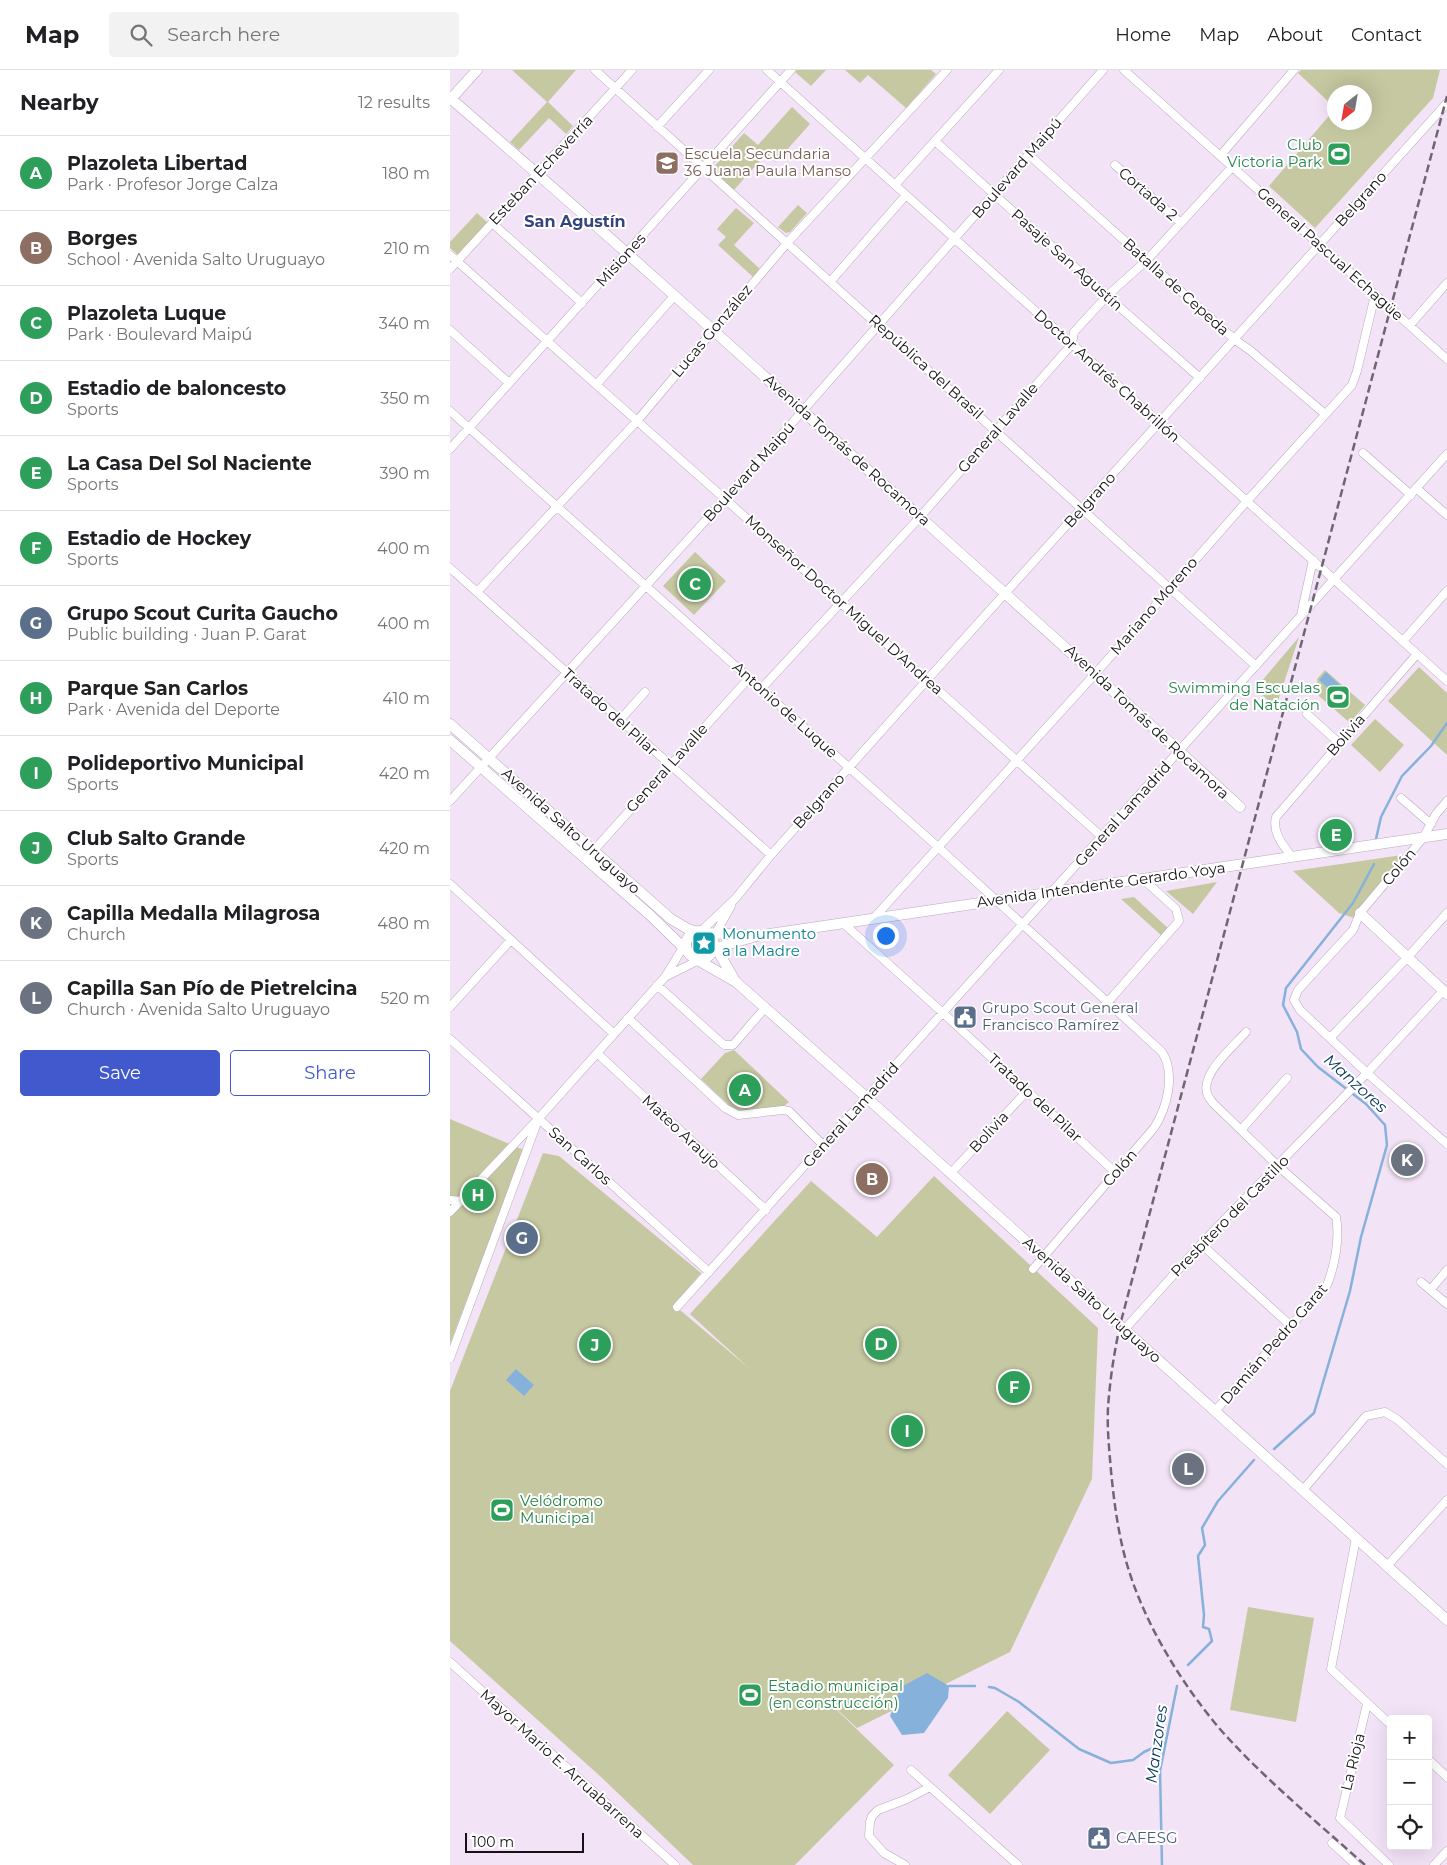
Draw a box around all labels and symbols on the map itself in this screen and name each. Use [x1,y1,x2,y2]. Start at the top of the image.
north arrow [1327,85,1372,130]
street label: Esteban Echeverría [485,110,597,229]
street label: Boulevard Maipú [968,113,1066,222]
place label: Club Victoria Park [1227,135,1322,171]
sports icon: Club Victoria Park [1326,141,1352,167]
place label: Escuela Secundaria 36 Juana Paula Manso [684,144,851,180]
school or university icon: Escuela Secundaria 36 Juana Paula Manso [654,150,680,176]
street label: Cortada 2 [1115,163,1182,224]
street label: Belgrano [1331,167,1391,230]
street label: General Pascual Echagüe [1253,183,1408,325]
street label: Pasaje San Agustín [1008,205,1127,315]
district label: San Agustín [524,212,626,231]
street label: Misiones [592,229,650,290]
street label: Batalla de Cepeda [1119,234,1233,339]
street label: Lucas González [667,280,756,381]
street label: Doctor Andrés Chabrillón [1030,305,1184,446]
street label: República del Brasil [865,310,988,423]
street label: Avenida Tomás de Rocamora [760,370,935,530]
street label: General Lavalle [953,379,1042,477]
street label: Boulevard Maipú [699,418,798,526]
street label: Belgrano [1060,468,1120,531]
street label: Monseñor Doctor Miguel D'Andrea [741,511,947,699]
street label: Mariano Moreno [1106,553,1201,659]
pin: C [679,565,711,603]
street label: Avenida Tomás de Rocamora [1061,640,1234,803]
street label: Antonio de Luque [729,657,842,762]
street label: Tratado del Pilar [559,664,662,759]
place label: Swimming Escuelas de Natación [1168,678,1320,714]
sports icon: Swimming Escuelas de Natación [1325,684,1351,710]
street label: Bolivia [1322,710,1369,760]
street label: General Lavalle [622,719,712,816]
street label: General Lamadrid [1070,757,1175,870]
street label: Avenida Salto Uruguayo [498,763,644,898]
street label: Belgrano [789,769,849,832]
pin: E [1320,816,1352,854]
street label: Colón [1377,844,1420,889]
street label: Avenida Intendente Gerardo Yoya [975,858,1227,911]
your location [873,923,899,949]
place label: Monumento a la Madre [722,924,816,960]
place icon: Monumento a la Madre [691,930,717,956]
place label: Grupo Scout General Francisco Ramírez [982,998,1138,1034]
public building icon: Grupo Scout General Francisco Ramírez [952,1004,978,1030]
street label: Tratado del Pilar [984,1049,1086,1146]
water label: Manzores [1320,1050,1391,1117]
street label: General Lamadrid [798,1058,903,1171]
pin: A [729,1071,761,1109]
street label: Mateo Araujo [638,1091,724,1173]
street label: Bolivia [965,1107,1013,1156]
street label: San Carlos [545,1122,616,1189]
pin: K [1391,1141,1423,1179]
street label: Colón [1098,1145,1141,1190]
street label: Presbítero del Castillo [1166,1151,1293,1281]
pin: B [856,1160,888,1198]
pin: H [462,1176,494,1214]
pin: G [506,1219,538,1257]
street label: Avenida Salto Uruguayo [1019,1232,1165,1367]
street label: Damián Pedro Garat [1216,1279,1331,1408]
pin: D [865,1325,897,1363]
pin: J [579,1326,611,1364]
pin: F [998,1368,1030,1406]
pin: I [891,1412,923,1450]
pin: L [1172,1450,1204,1488]
place label: Velódromo Municipal [520,1491,603,1527]
sports icon: Velódromo Municipal [489,1497,515,1523]
place label: Estadio municipal (en construcción) [768,1676,903,1712]
sports icon: Estadio municipal (en construcción) [737,1682,763,1708]
street label: Mayor Mario E. Arruabarrena [476,1685,648,1842]
water label: Manzores [1142,1704,1171,1784]
street label: La Rioja [1336,1731,1369,1793]
public building icon: CAFESG [1086,1825,1112,1851]
place label: CAFESG [1116,1828,1177,1847]
scale bar [465,1830,584,1853]

